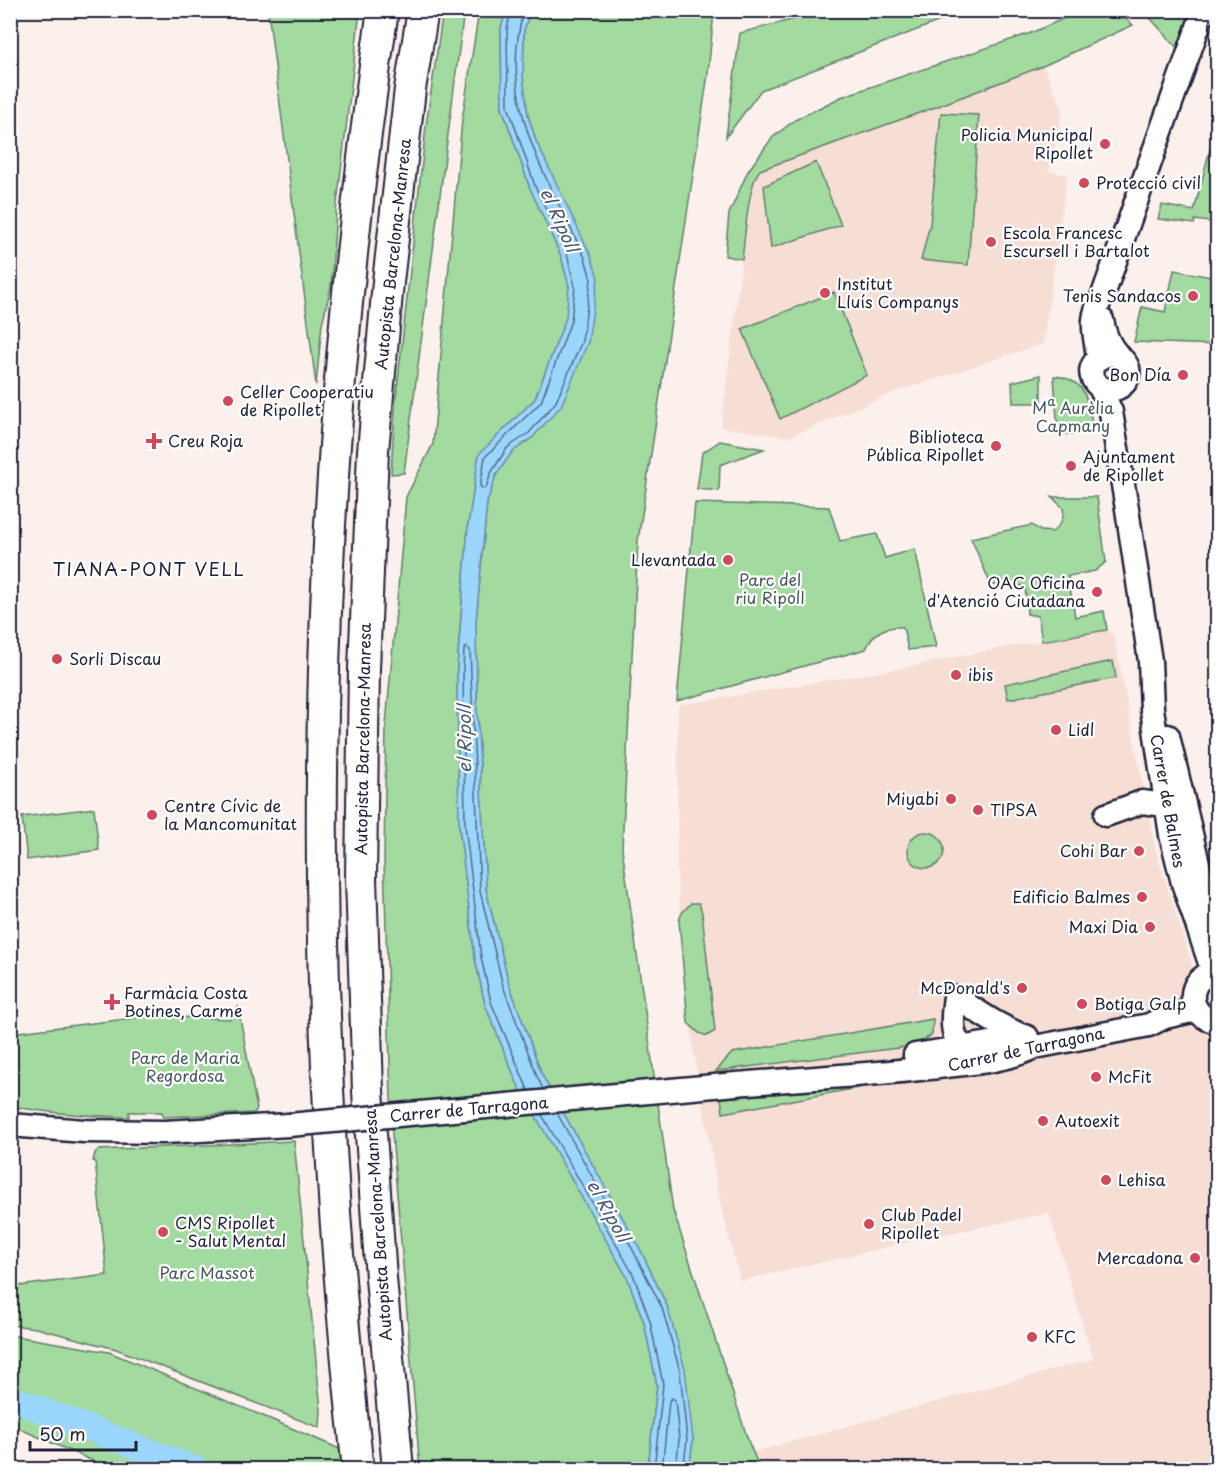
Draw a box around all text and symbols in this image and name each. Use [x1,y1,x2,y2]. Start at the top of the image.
place label: Policia Municipal Ripollet [961,122,1093,164]
street label: Autopista Barcelona-Manresa [368,137,416,371]
marker: Policia Municipal Ripollet [1098,137,1112,151]
place label: Protecció civil [1096,170,1201,194]
marker: Protecció civil [1077,176,1091,190]
water label: el Ripoll [534,183,588,259]
place label: Escola Francesc Escursell i Bartalot [1003,220,1150,262]
marker: Escola Francesc Escursell i Bartalot [984,235,998,249]
place label: Institut Lluís Companys [837,271,959,313]
place label: Tenis Sandacos [1063,283,1181,307]
marker: Institut Lluís Companys [818,286,832,300]
marker: Tenis Sandacos [1186,289,1200,303]
place label: Bon Día [1110,362,1171,386]
marker: Bon Día [1176,368,1190,382]
place label: Celler Cooperatiu de Ripollet [240,379,374,421]
marker: Celler Cooperatiu de Ripollet [221,394,235,408]
park label: Mª Aurèlia Capmany [1032,395,1114,437]
place label: Biblioteca Pública Ripollet [867,424,984,466]
place label: Creu Roja [168,428,243,452]
marker: Creu Roja [145,432,163,450]
marker: Biblioteca Pública Ripollet [989,439,1003,453]
place label: Ajuntament de Ripollet [1083,444,1175,486]
marker: Ajuntament de Ripollet [1064,459,1078,473]
place label: Llevantada [631,547,716,571]
marker: Llevantada [721,553,735,567]
district label: TIANA-PONT VELL [53,555,245,582]
park label: Parc del riu Ripoll [735,567,805,609]
place label: OAC Oficina d'Atenció Ciutadana [927,570,1085,612]
marker: OAC Oficina d'Atenció Ciutadana [1090,585,1104,599]
street label: Autopista Barcelona-Manresa [348,623,376,855]
place label: Sorli Discau [69,646,161,670]
marker: Sorli Discau [50,652,64,666]
place label: ibis [968,662,993,686]
marker: ibis [949,668,963,682]
water label: el Ripoll [450,702,477,773]
place label: Lidl [1068,717,1094,741]
marker: Lidl [1049,723,1063,737]
street label: Carrer de Balmes [1145,732,1193,869]
place label: Miyabi [886,786,939,810]
marker: Miyabi [944,792,958,806]
place label: Centre Cívic de la Mancomunitat [164,793,297,835]
place label: TIPSA [990,797,1037,821]
marker: TIPSA [971,803,985,817]
marker: Centre Cívic de la Mancomunitat [145,808,159,822]
place label: Cohi Bar [1060,838,1128,862]
marker: Cohi Bar [1132,844,1146,858]
place label: Edificio Balmes [1012,884,1130,908]
marker: Edificio Balmes [1135,890,1149,904]
place label: Maxi Dia [1069,914,1138,938]
marker: Maxi Dia [1143,920,1157,934]
place label: McDonald's [920,975,1010,999]
place label: Farmàcia Costa Botines, Carme [124,980,248,1022]
marker: McDonald's [1015,981,1029,995]
place label: Botiga Galp [1094,991,1187,1015]
marker: Farmàcia Costa Botines, Carme [105,995,119,1009]
marker: Botiga Galp [1075,997,1089,1011]
street label: Carrer de Tarragona [945,1020,1106,1076]
park label: Parc de Maria Regordosa [130,1045,240,1087]
place label: McFit [1108,1064,1152,1088]
marker: McFit [1089,1070,1103,1084]
street label: Carrer de Tarragona [389,1089,549,1127]
street label: Autopista Barcelona-Manresa [357,1108,397,1342]
place label: Autoexit [1055,1108,1120,1132]
marker: Autoexit [1036,1114,1050,1128]
place label: Lehisa [1118,1167,1166,1191]
marker: Lehisa [1099,1173,1113,1187]
water label: el Ripoll [581,1174,639,1249]
place label: Club Padel Ripollet [881,1202,962,1244]
place label: CMS Ripollet - Salut Mental [175,1210,286,1252]
marker: Club Padel Ripollet [862,1217,876,1231]
marker: CMS Ripollet - Salut Mental [156,1225,170,1239]
place label: Mercadona [1097,1245,1183,1269]
marker: Mercadona [1188,1251,1202,1265]
park label: Parc Massot [159,1260,255,1284]
place label: KFC [1044,1324,1076,1348]
marker: KFC [1025,1330,1039,1344]
scale bar [30,1414,136,1452]
text: 50 m [39,1420,86,1447]

